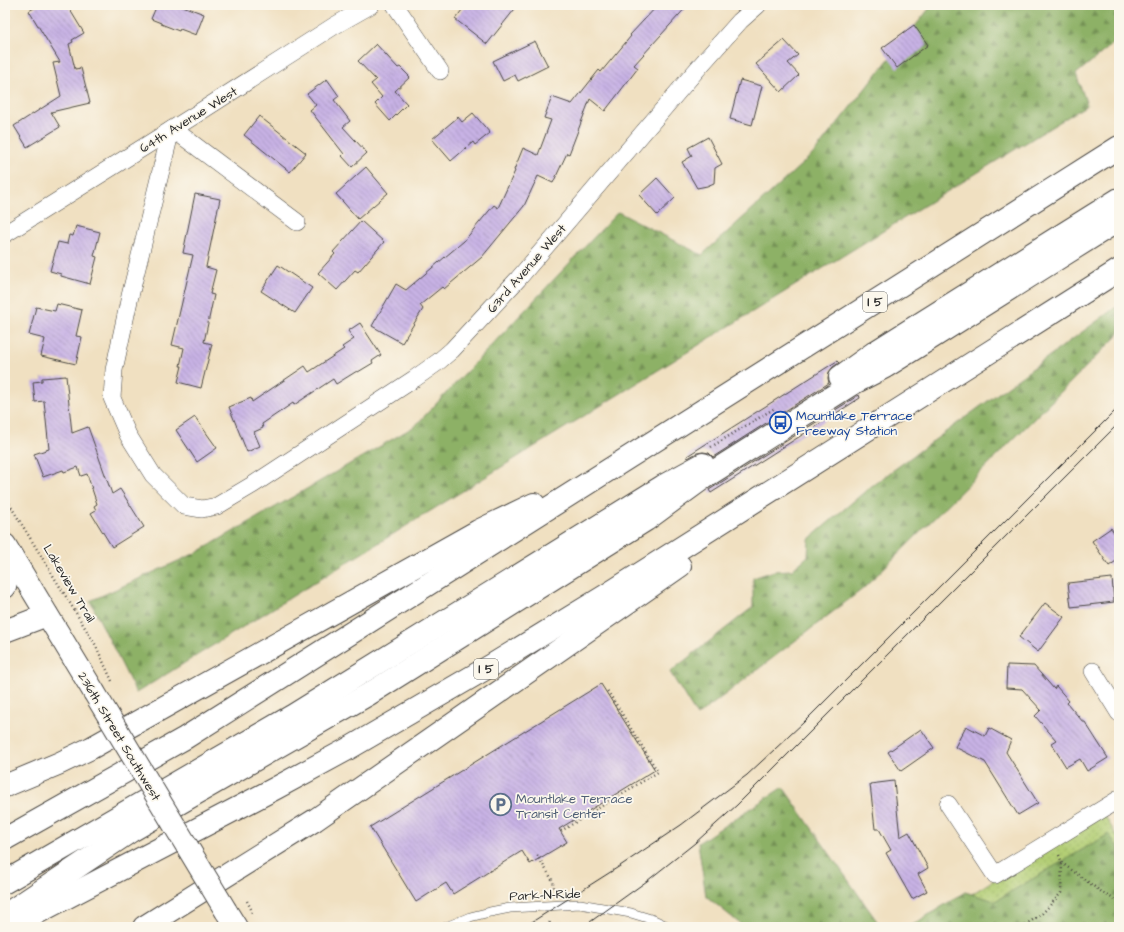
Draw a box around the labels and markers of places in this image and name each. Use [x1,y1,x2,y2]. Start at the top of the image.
place label: Mountlake Terrace Freeway Station [796,407,913,441]
bus stop icon: Mountlake Terrace Freeway Station [768,409,794,435]
place label: Mountlake Terrace Transit Center [516,790,633,823]
parking icon: Mountlake Terrace Transit Center [488,792,514,818]

